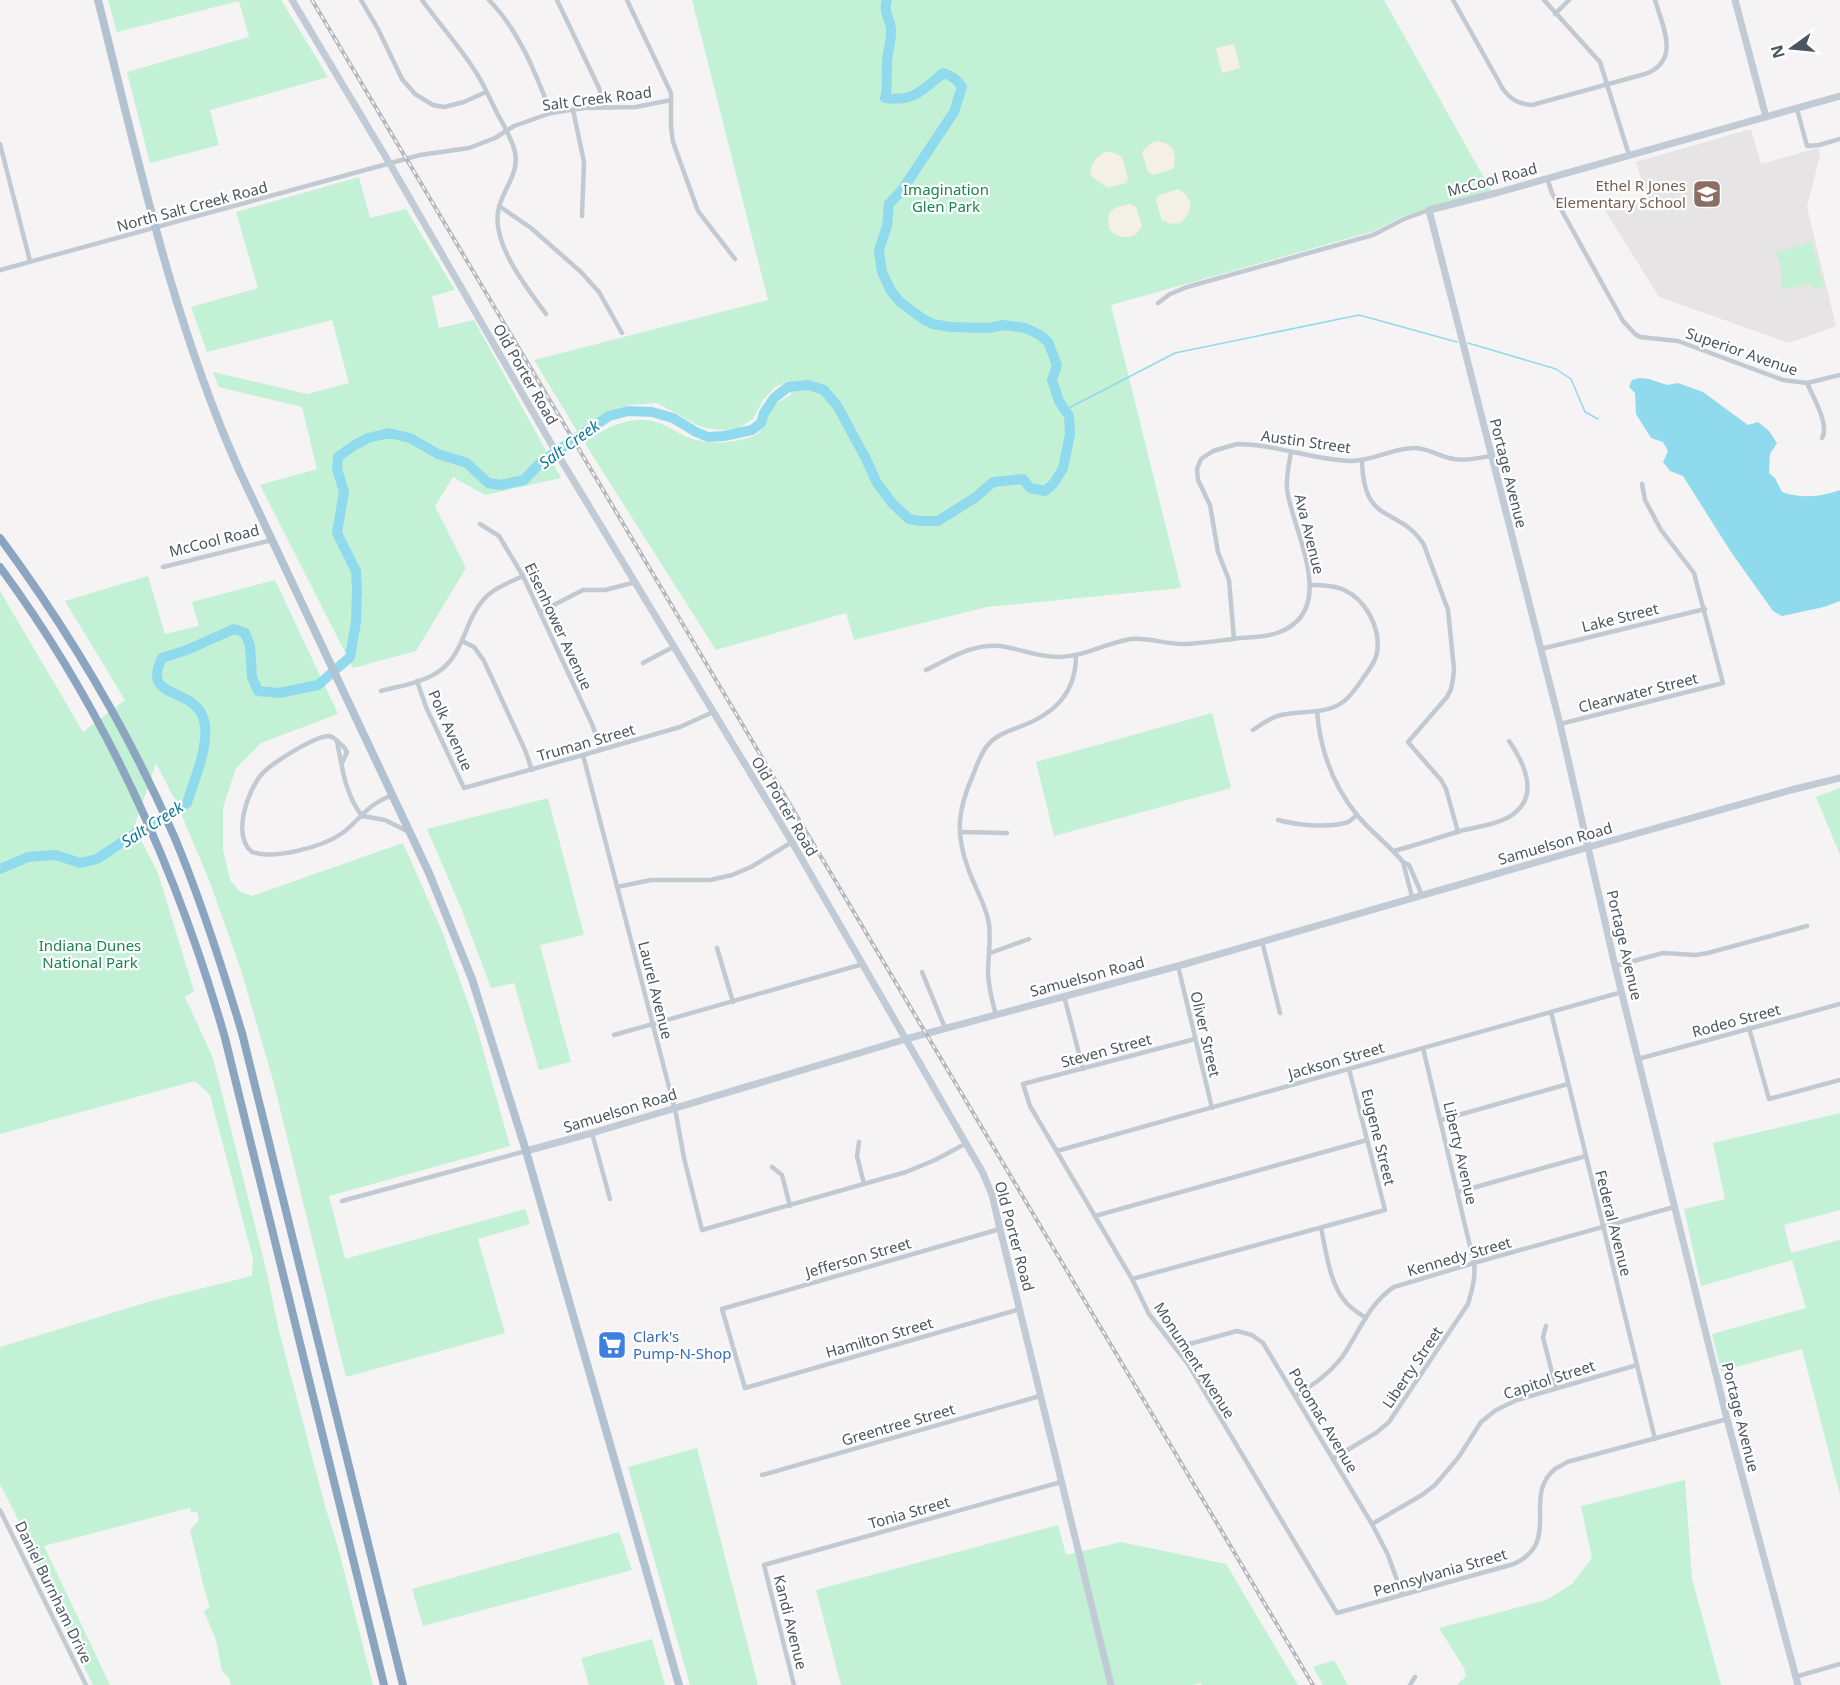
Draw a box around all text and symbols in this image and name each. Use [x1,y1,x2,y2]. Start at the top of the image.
north arrow [1762,18,1822,78]
text: N [1765,43,1790,61]
street label: Salt Creek Road [541,81,653,115]
street label: McCool Road [1445,157,1539,201]
place label: Ethel R Jones Elementary School [1555,175,1686,212]
street label: North Salt Creek Road [114,176,270,236]
school or university icon: Ethel R Jones Elementary School [1691,178,1723,210]
park label: Imagination Glen Park [903,179,989,216]
street label: Old Porter Road [489,320,563,428]
street label: Superior Avenue [1683,322,1801,380]
water label: Salt Creek [534,414,605,474]
street label: Portage Avenue [1486,416,1532,530]
street label: Austin Street [1260,425,1353,457]
street label: Ava Avenue [1290,492,1330,576]
street label: McCool Road [167,519,261,561]
street label: Eisenhower Avenue [521,559,597,693]
street label: Lake Street [1579,598,1661,636]
street label: Clearwater Street [1576,667,1700,717]
street label: Polk Avenue [424,686,478,774]
street label: Truman Street [535,718,638,765]
street label: Old Porter Road [747,752,823,860]
water label: Salt Creek [117,795,188,852]
street label: Samuelson Road [1496,817,1614,869]
street label: Portage Avenue [1603,888,1647,1002]
park label: Indiana Dunes National Park [39,935,141,972]
street label: Laurel Avenue [634,939,678,1041]
street label: Samuelson Road [1028,951,1146,1001]
street label: Oliver Street [1186,989,1226,1079]
street label: Rodeo Street [1689,998,1783,1041]
street label: Steven Street [1059,1028,1154,1072]
street label: Jackson Street [1284,1037,1387,1084]
street label: Samuelson Road [561,1083,679,1137]
street label: Eugene Street [1357,1087,1401,1188]
street label: Liberty Avenue [1439,1099,1483,1207]
street label: Federal Avenue [1591,1168,1637,1278]
street label: Old Porter Road [991,1179,1039,1293]
street label: Kennedy Street [1405,1231,1514,1280]
street label: Jefferson Street [801,1232,914,1282]
street label: Monument Avenue [1150,1298,1240,1422]
street label: Hamilton Street [823,1312,936,1362]
street label: Liberty Street [1377,1322,1447,1412]
place label: Clark's Pump-N-Shop [633,1326,731,1363]
supermarket icon: Clark's Pump-N-Shop [596,1329,628,1361]
street label: Capitol Street [1501,1355,1598,1403]
street label: Portage Avenue [1718,1360,1764,1474]
street label: Potomac Avenue [1285,1364,1363,1476]
street label: Greentree Street [839,1398,958,1450]
street label: Tonia Street [866,1491,953,1533]
street label: Daniel Burnham Drive [11,1518,97,1666]
street label: Pennsylvania Street [1371,1543,1510,1601]
street label: Kandi Avenue [770,1573,812,1671]

